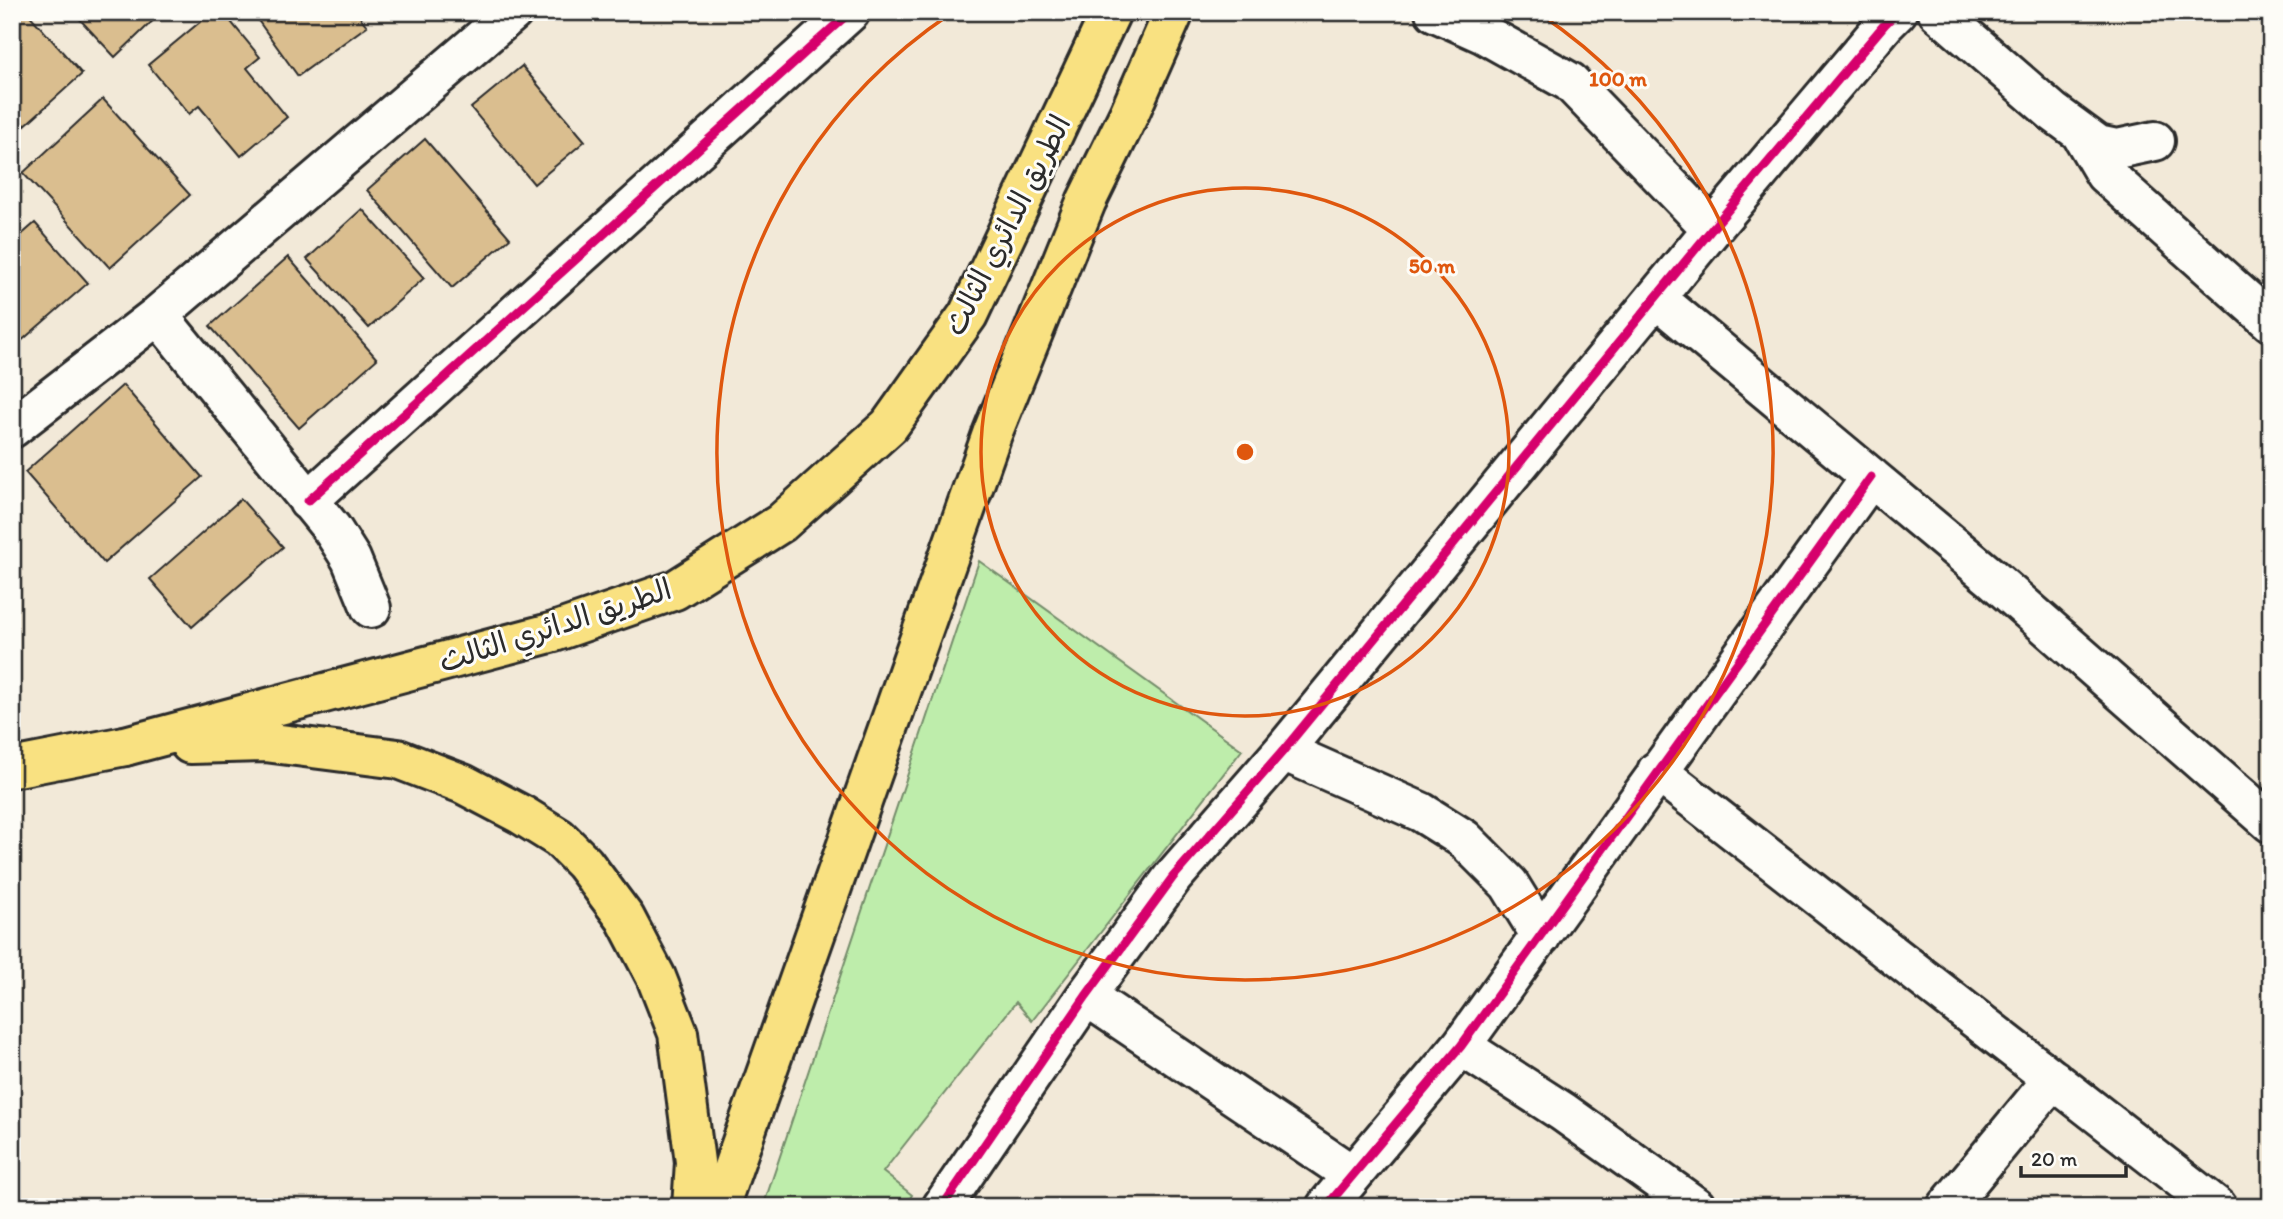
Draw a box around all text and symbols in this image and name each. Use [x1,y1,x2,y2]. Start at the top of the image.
text: 100 m [1589,66,1647,91]
street label: الطريق الدائري الثالث [935,109,1081,343]
text: 50 m [1409,253,1456,278]
centre of rings [1233,440,1257,464]
street label: الطريق الدائري الثالث [434,570,677,683]
scale bar [2021,1135,2126,1179]
text: 20 m [2031,1146,2078,1171]

